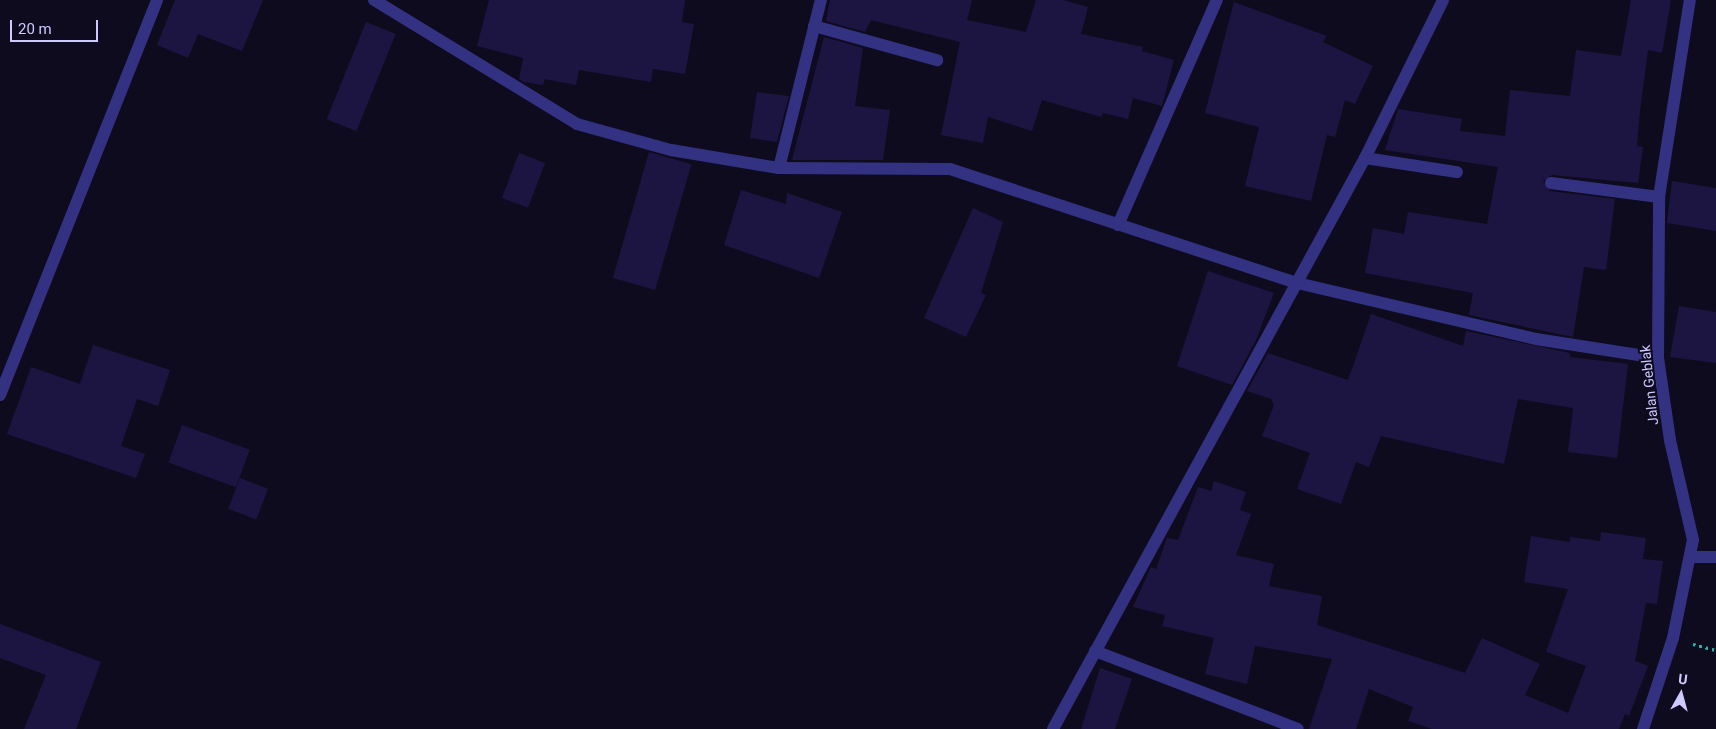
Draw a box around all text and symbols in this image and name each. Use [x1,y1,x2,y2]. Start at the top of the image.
scale bar [12,10,100,42]
text: 20 m [18,20,52,38]
street label: Jalan Geblak [1636,344,1662,426]
north arrow [1656,669,1706,719]
text: U [1677,671,1688,688]

